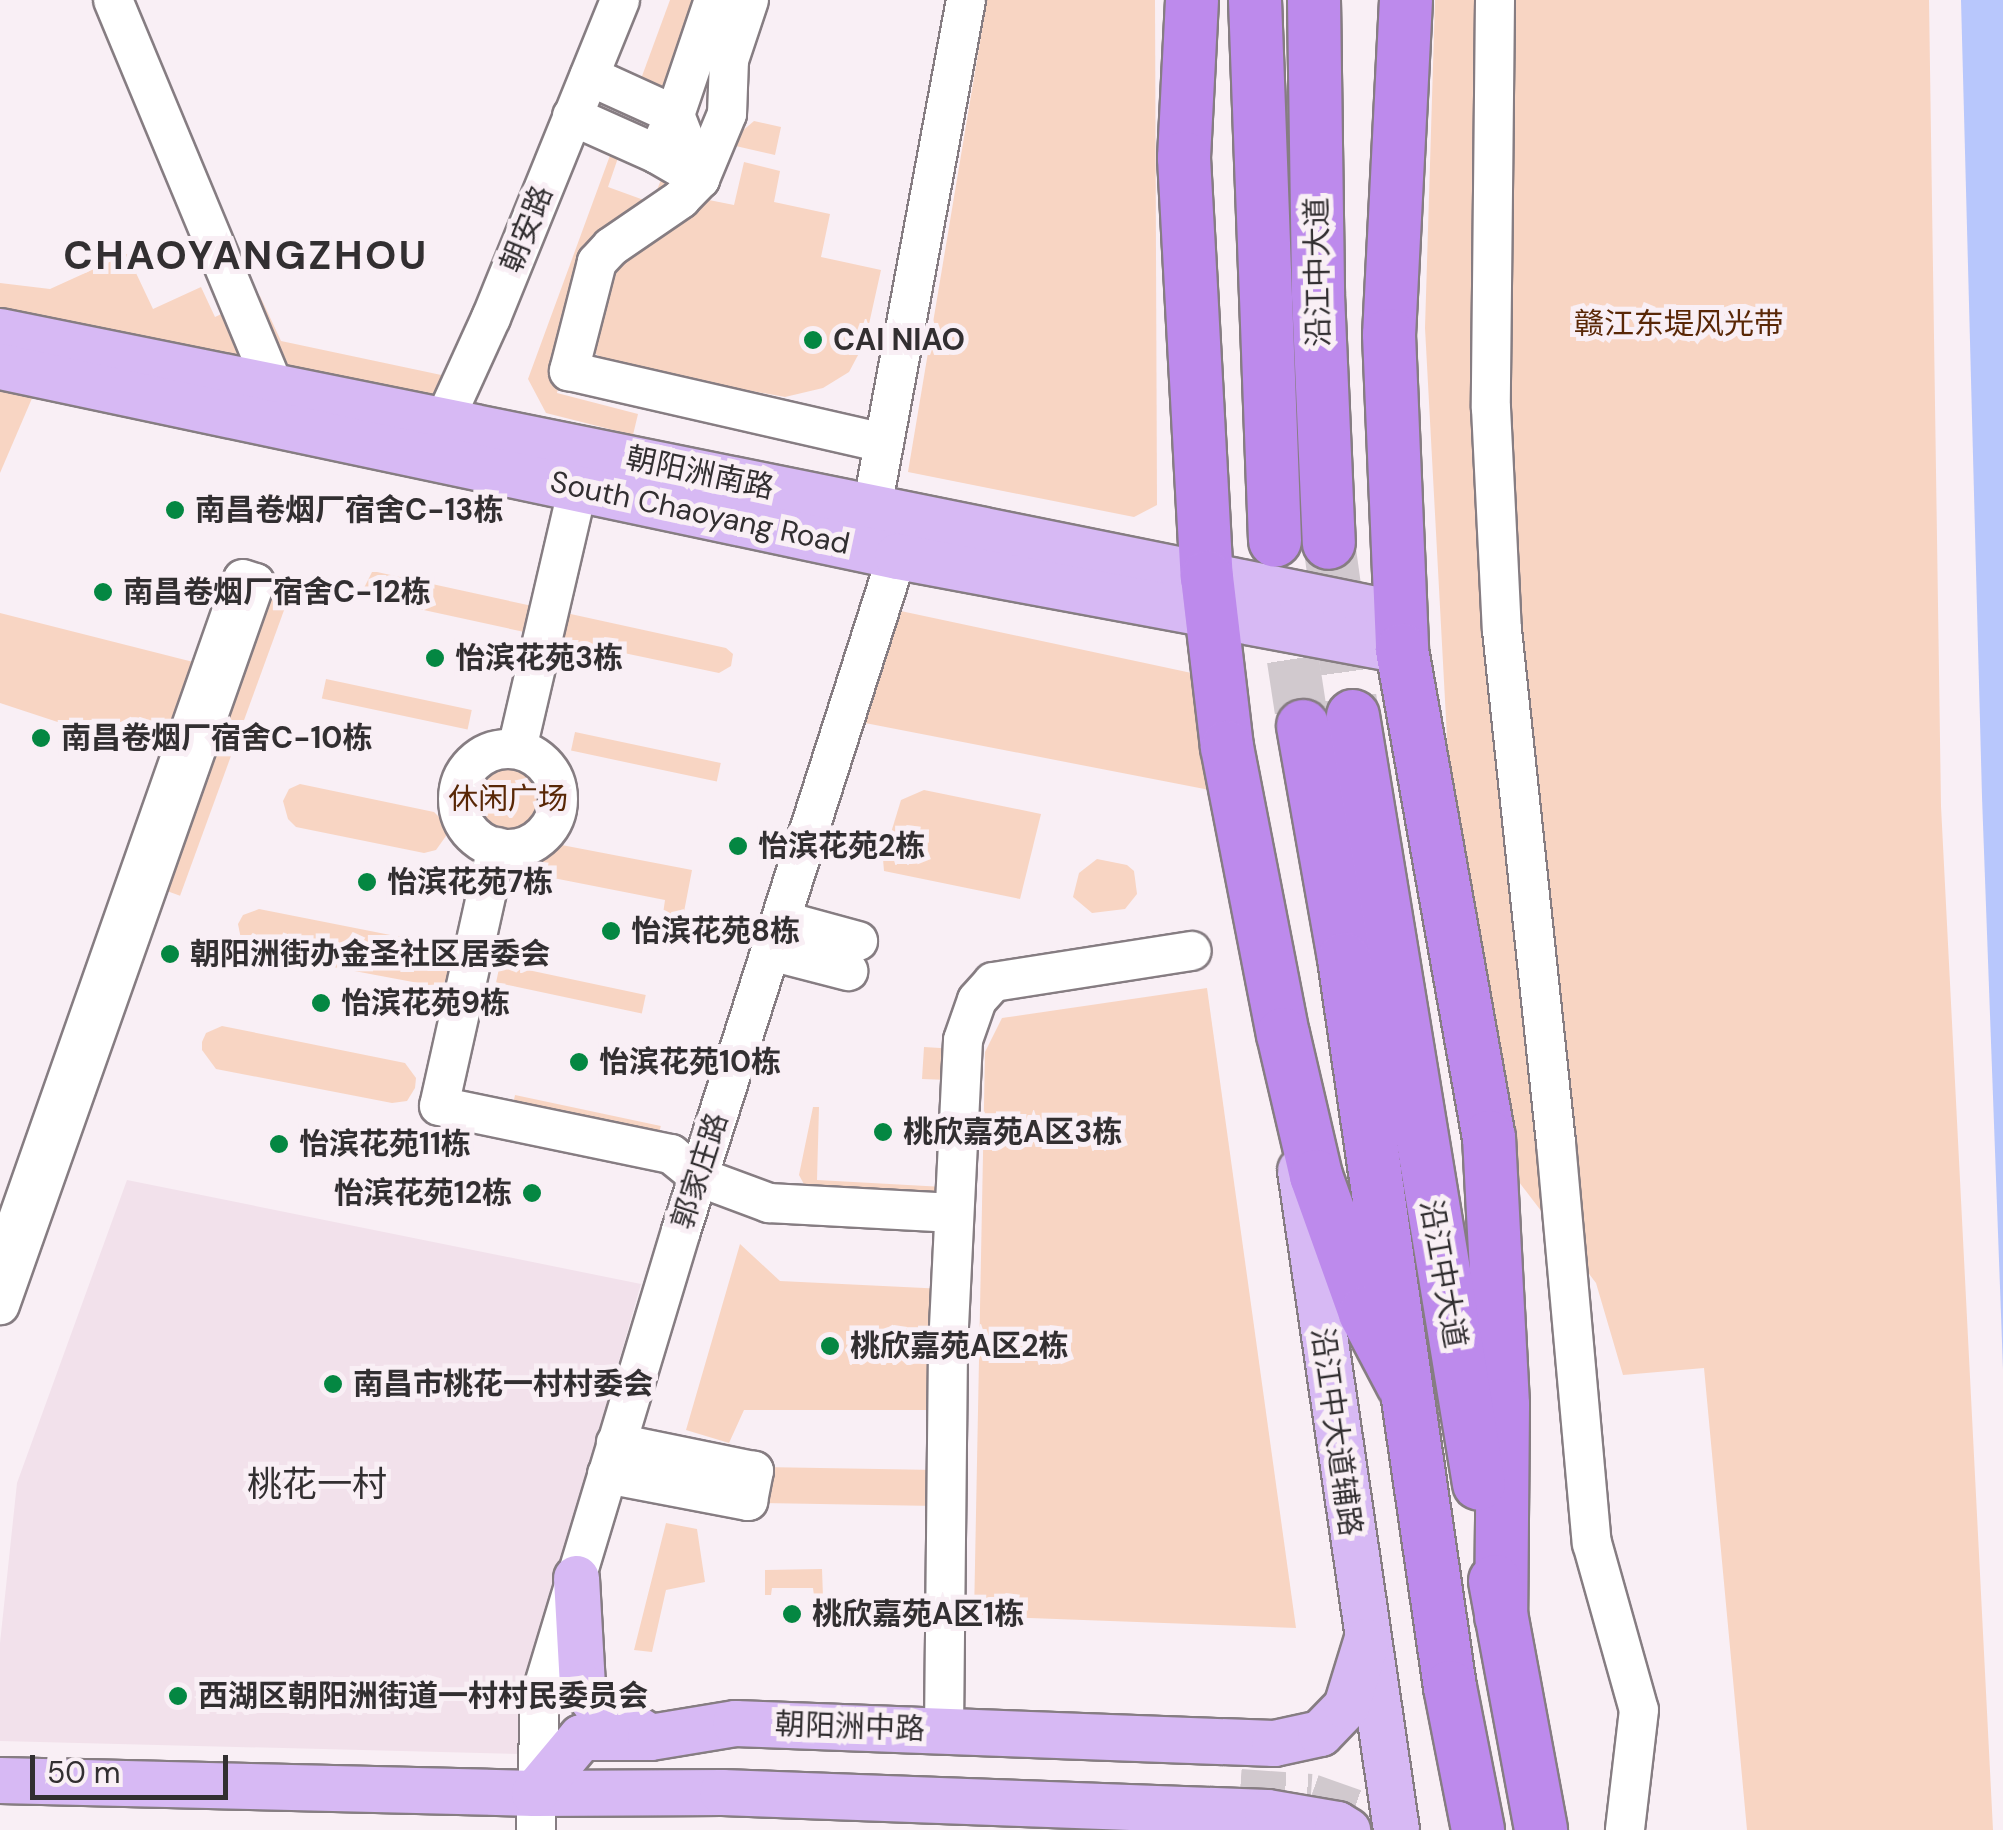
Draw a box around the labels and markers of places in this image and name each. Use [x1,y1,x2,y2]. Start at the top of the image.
place label: CAI NIAO [833,322,965,358]
marker: CAI NIAO [802,329,824,351]
place label: 南昌卷烟厂宿舍C-13栋 [195,492,503,528]
marker: 南昌卷烟厂宿舍C-13栋 [164,499,186,521]
place label: 南昌卷烟厂宿舍C-12栋 [123,574,431,610]
marker: 南昌卷烟厂宿舍C-12栋 [92,581,114,603]
place label: 怡滨花苑3栋 [455,640,623,676]
marker: 怡滨花苑3栋 [424,647,446,669]
place label: 南昌卷烟厂宿舍C-10栋 [61,720,372,756]
marker: 南昌卷烟厂宿舍C-10栋 [30,727,52,749]
place label: 怡滨花苑2栋 [758,828,925,864]
marker: 怡滨花苑2栋 [727,835,749,857]
place label: 怡滨花苑7栋 [387,864,553,900]
marker: 怡滨花苑7栋 [356,871,378,893]
place label: 怡滨花苑8栋 [631,913,800,949]
marker: 怡滨花苑8栋 [600,920,622,942]
place label: 朝阳洲街办金圣社区居委会 [190,936,550,972]
marker: 朝阳洲街办金圣社区居委会 [159,943,181,965]
place label: 怡滨花苑9栋 [341,985,510,1021]
marker: 怡滨花苑9栋 [310,992,332,1014]
place label: 怡滨花苑10栋 [599,1044,781,1080]
marker: 怡滨花苑10栋 [568,1051,590,1073]
place label: 桃欣嘉苑A区3栋 [903,1114,1122,1150]
marker: 桃欣嘉苑A区3栋 [872,1121,894,1143]
place label: 怡滨花苑11栋 [299,1126,471,1162]
marker: 怡滨花苑11栋 [268,1133,290,1155]
place label: 怡滨花苑12栋 [334,1175,512,1211]
marker: 怡滨花苑12栋 [521,1182,543,1204]
place label: 桃欣嘉苑A区2栋 [850,1328,1069,1364]
marker: 桃欣嘉苑A区2栋 [819,1335,841,1357]
place label: 南昌市桃花一村村委会 [353,1366,653,1402]
marker: 南昌市桃花一村村委会 [322,1373,344,1395]
place label: 桃欣嘉苑A区1栋 [812,1596,1024,1632]
marker: 桃欣嘉苑A区1栋 [781,1603,803,1625]
place label: 西湖区朝阳洲街道一村村民委员会 [198,1678,648,1714]
marker: 西湖区朝阳洲街道一村村民委员会 [167,1685,189,1707]

